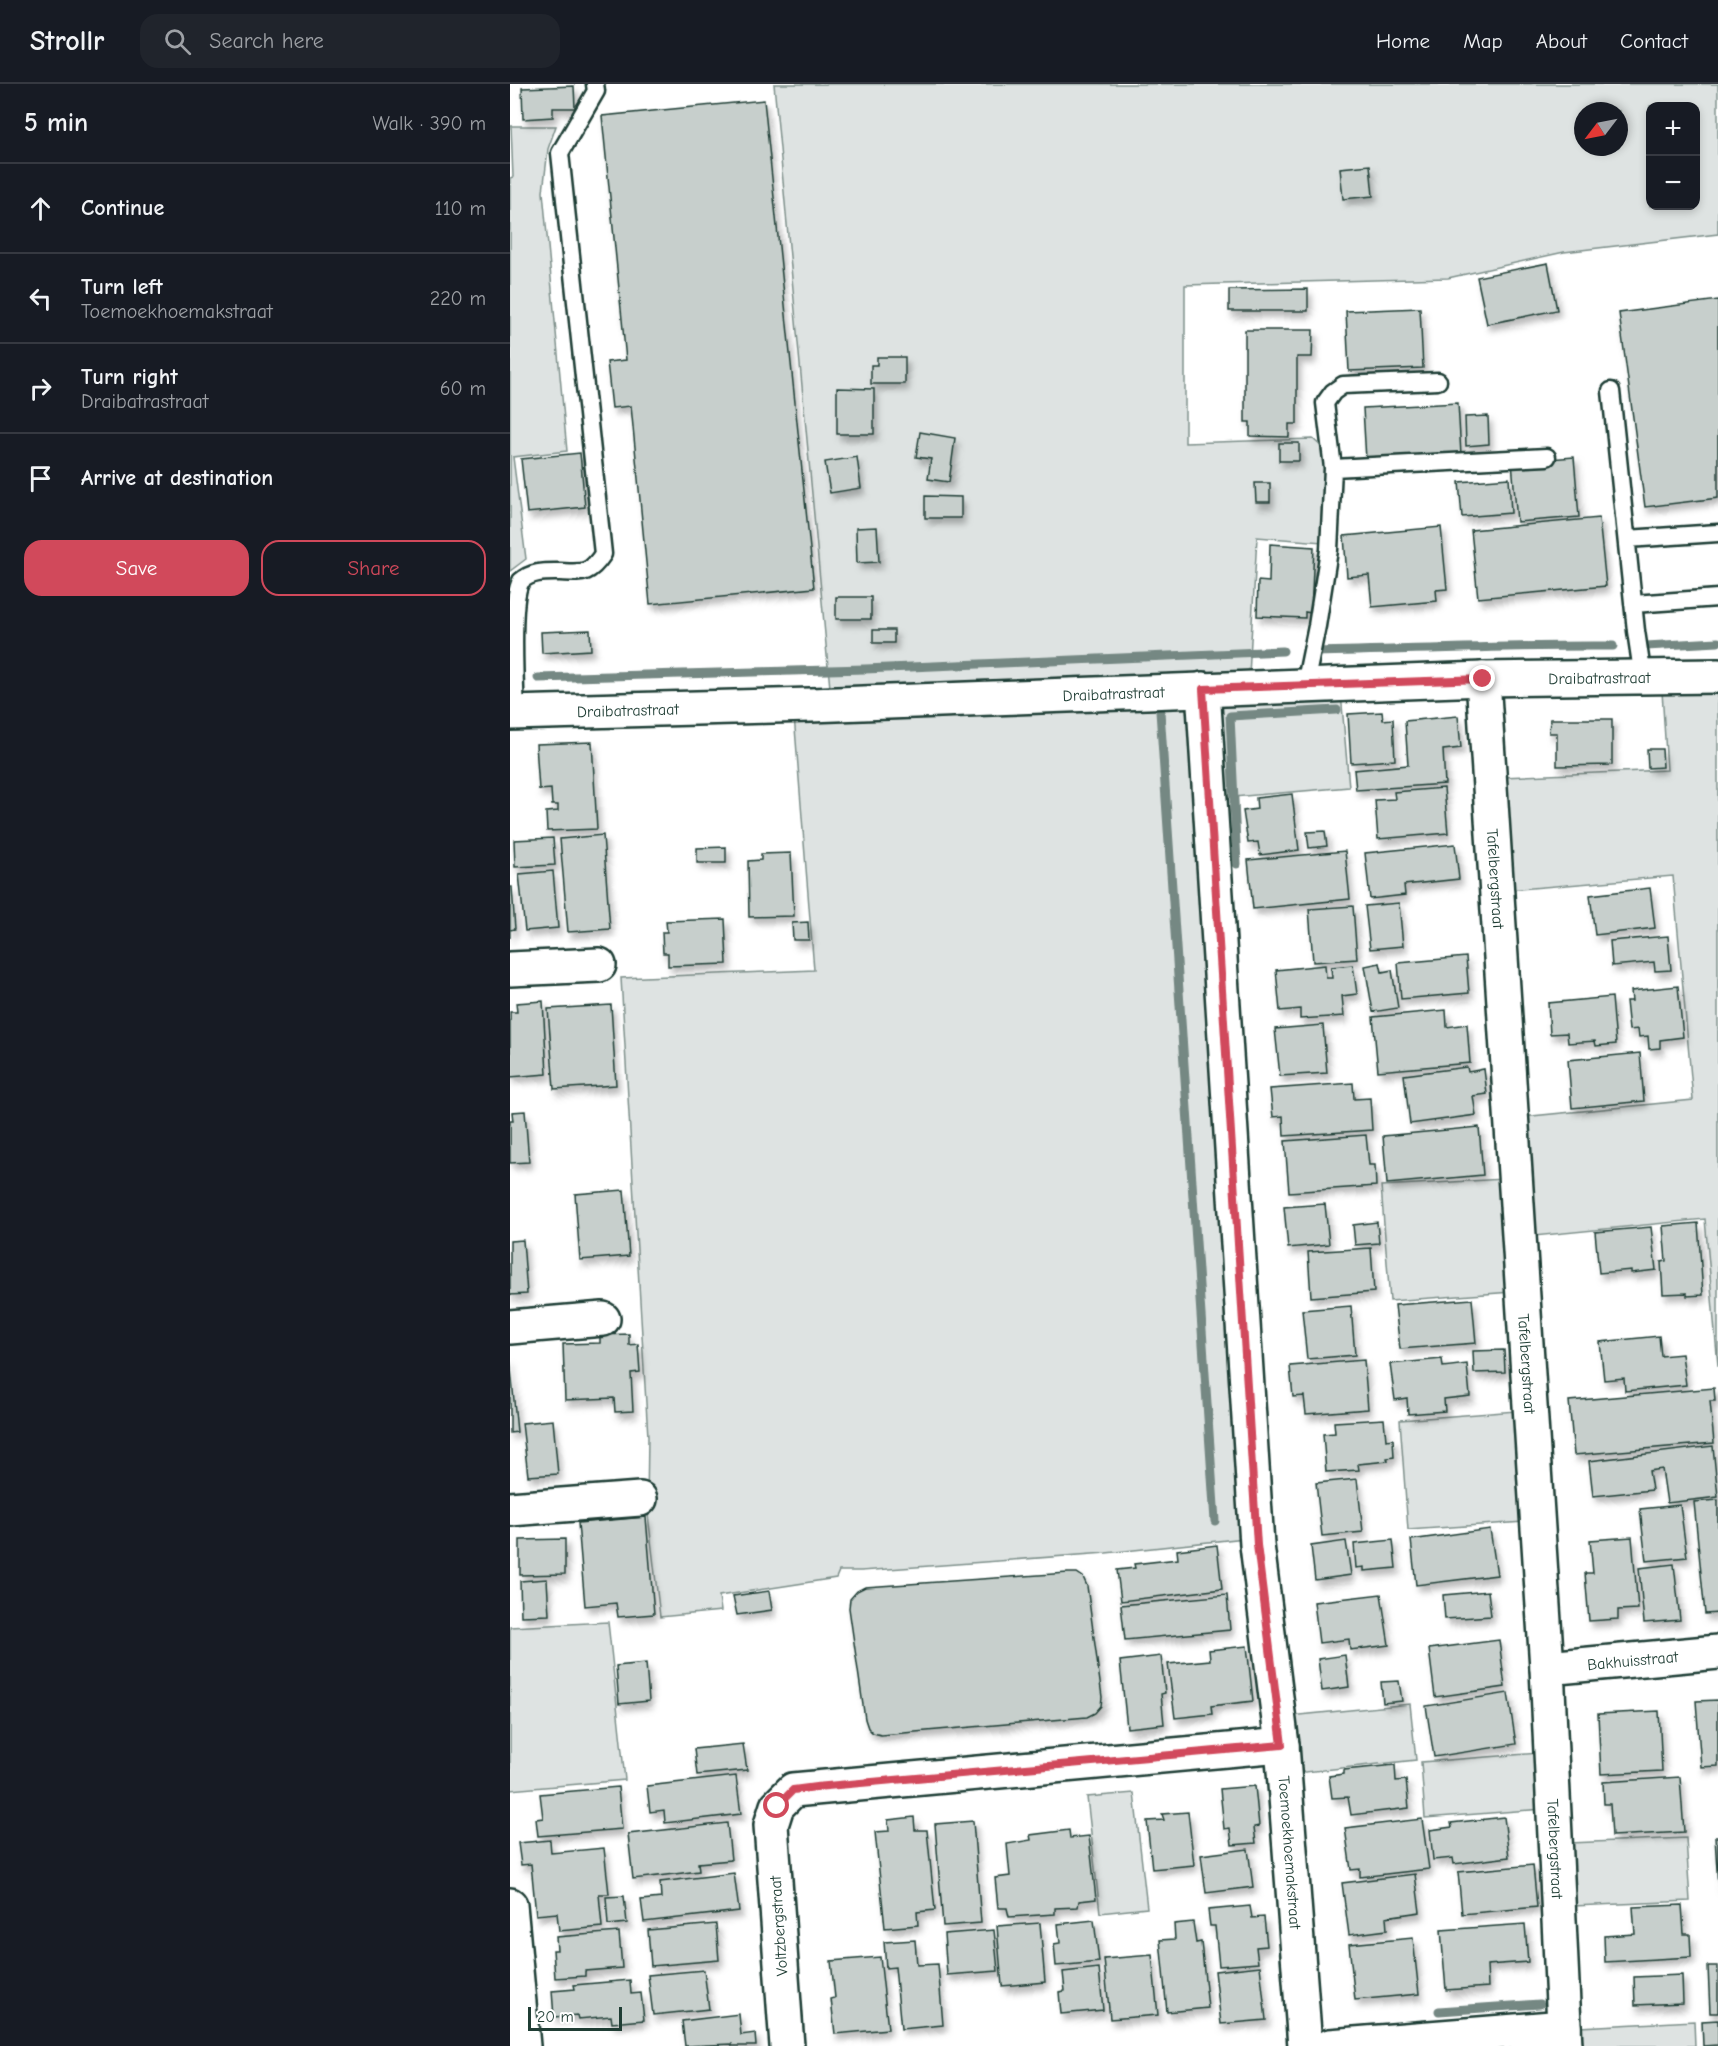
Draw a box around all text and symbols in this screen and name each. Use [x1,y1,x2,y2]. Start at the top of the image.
search box [140,14,560,68]
text: Strollr [30,25,104,57]
icon: search [161,25,194,58]
text: Search here [209,28,324,54]
text: Home [1376,29,1430,53]
text: Map [1463,29,1503,53]
text: About [1536,29,1587,53]
text: Contact [1620,29,1688,53]
north arrow [1574,102,1628,156]
map controls [1646,102,1700,210]
button: + [1646,102,1700,156]
text: 5 min [24,108,88,138]
text: Walk · 390 m [373,112,486,135]
button: − [1646,156,1700,210]
icon: ahead [24,192,57,225]
text: Continue [81,195,164,221]
text: 110 m [435,197,486,220]
text: Turn left [81,274,163,300]
icon: left [24,282,57,315]
text: 220 m [430,287,486,310]
text: Toemoekhoemakstraat [81,300,273,323]
text: Turn right [81,364,178,390]
icon: right [24,372,57,405]
text: 60 m [440,377,486,400]
text: Draibatrastraat [81,390,209,413]
icon: arrive [24,462,57,495]
text: Arrive at destination [81,465,273,491]
button: Save [24,540,249,596]
button: Share [261,540,486,596]
route end [1469,665,1495,691]
street label: Draibatrastraat [1548,669,1651,688]
street label: Draibatrastraat [1062,683,1166,705]
street label: Draibatrastraat [577,700,680,721]
street label: Tafelbergstraat [1483,828,1507,930]
street label: Tafelbergstraat [1514,1313,1539,1415]
street label: Bakhuisstraat [1586,1648,1679,1674]
street label: Toemoekhoemakstraat [1274,1775,1304,1930]
route start [763,1792,789,1818]
street label: Tafelbergstraat [1543,1798,1566,1900]
street label: Voltzbergstraat [766,1875,791,1977]
scale bar [528,2004,622,2032]
text: 20 m [537,2008,574,2026]

